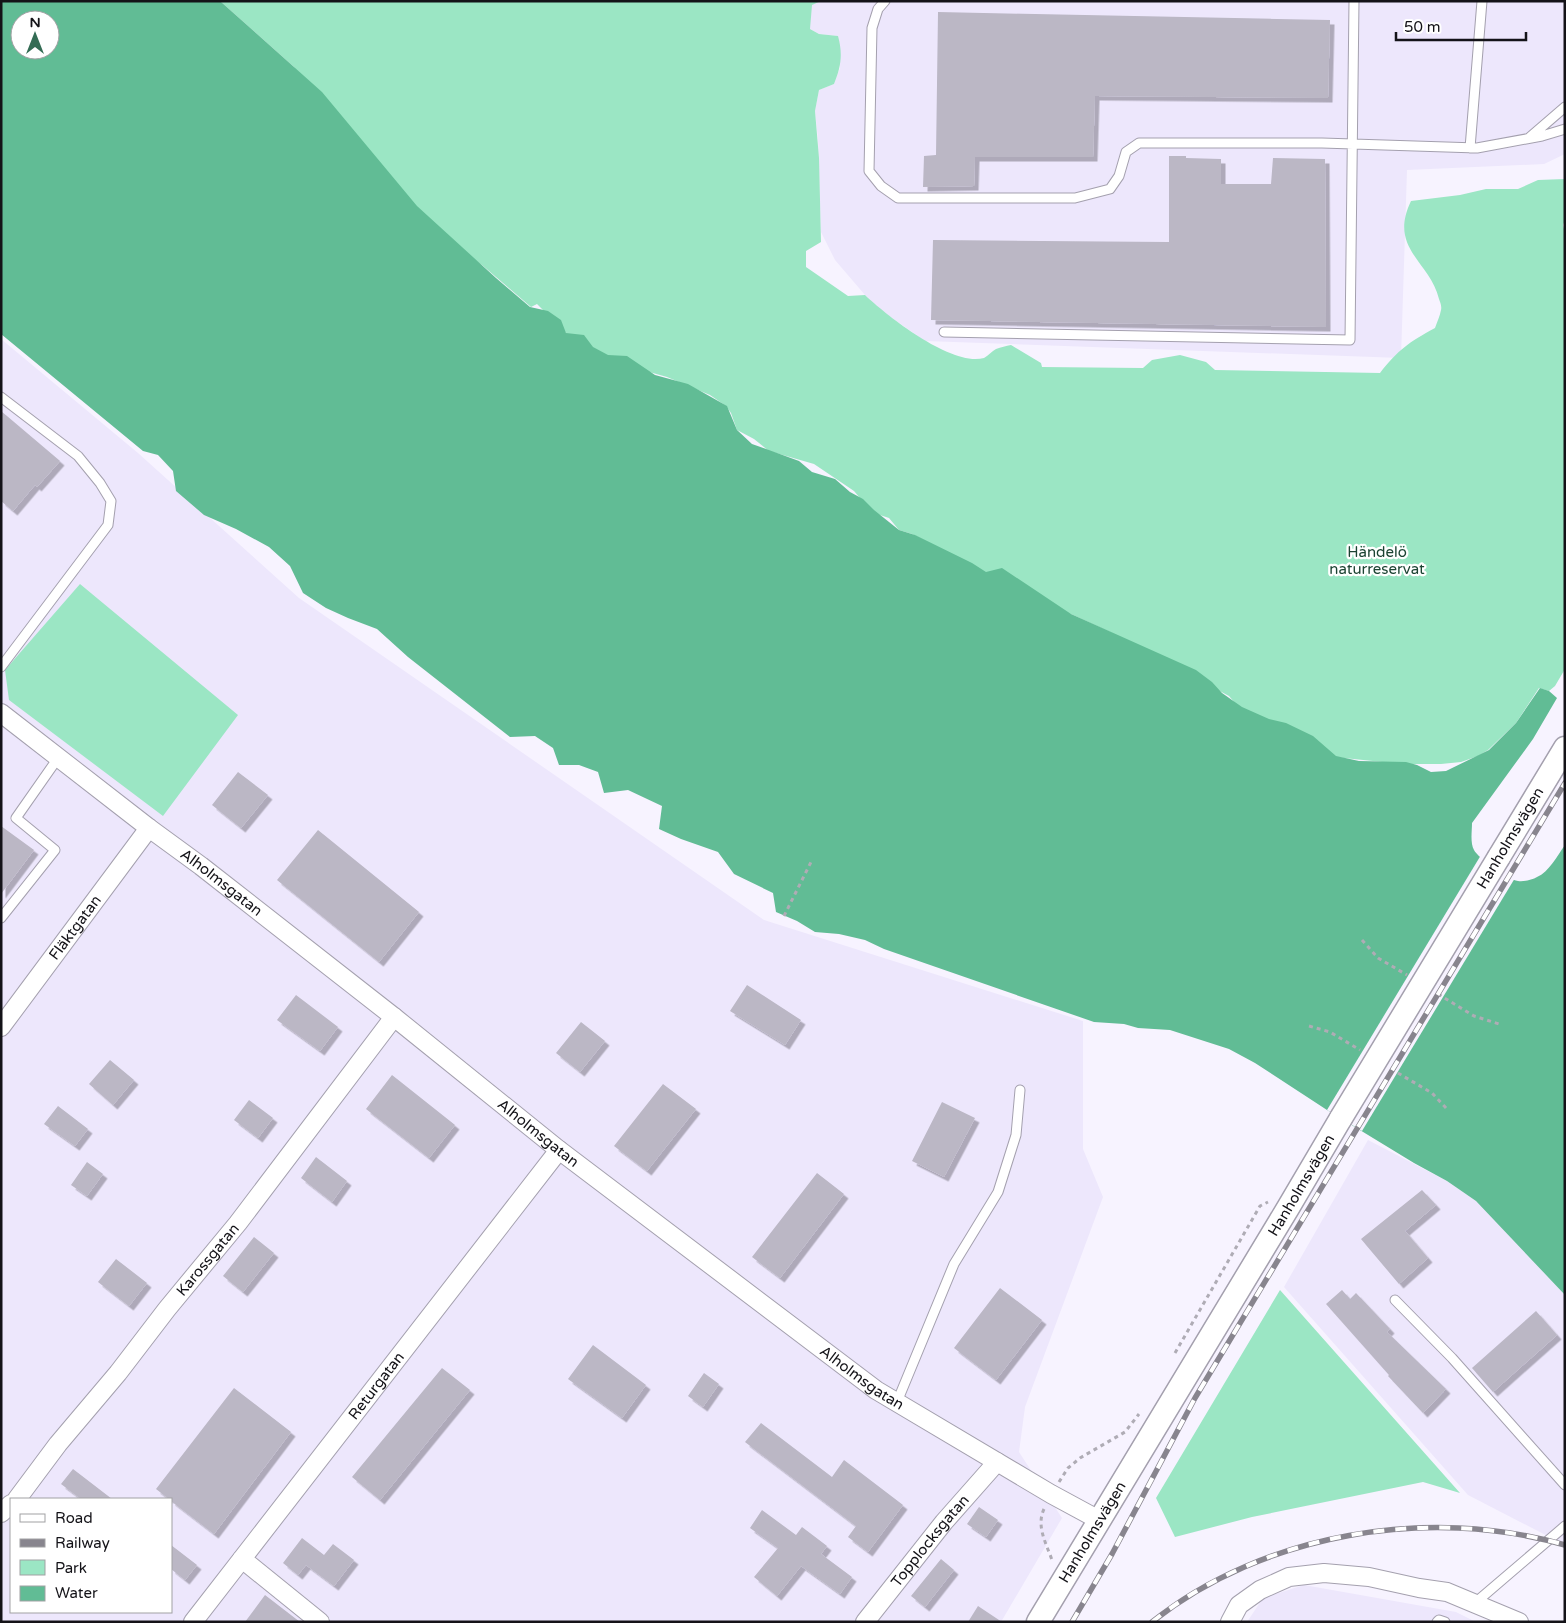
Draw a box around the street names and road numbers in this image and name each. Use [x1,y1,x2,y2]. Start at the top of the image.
street label: Hanholmsvägen [1473,784,1547,892]
street label: Alholmsgatan [177,845,266,920]
street label: Fläktgatan [45,892,105,963]
street label: Alholmsgatan [494,1095,582,1171]
street label: Hanholmsvägen [1264,1131,1338,1239]
street label: Karossgatan [172,1220,243,1300]
street label: Alholmsgatan [816,1342,907,1414]
street label: Returgatan [344,1348,408,1423]
street label: Hanholmsvägen [1055,1478,1130,1586]
street label: Topplocksgatan [887,1491,973,1590]

